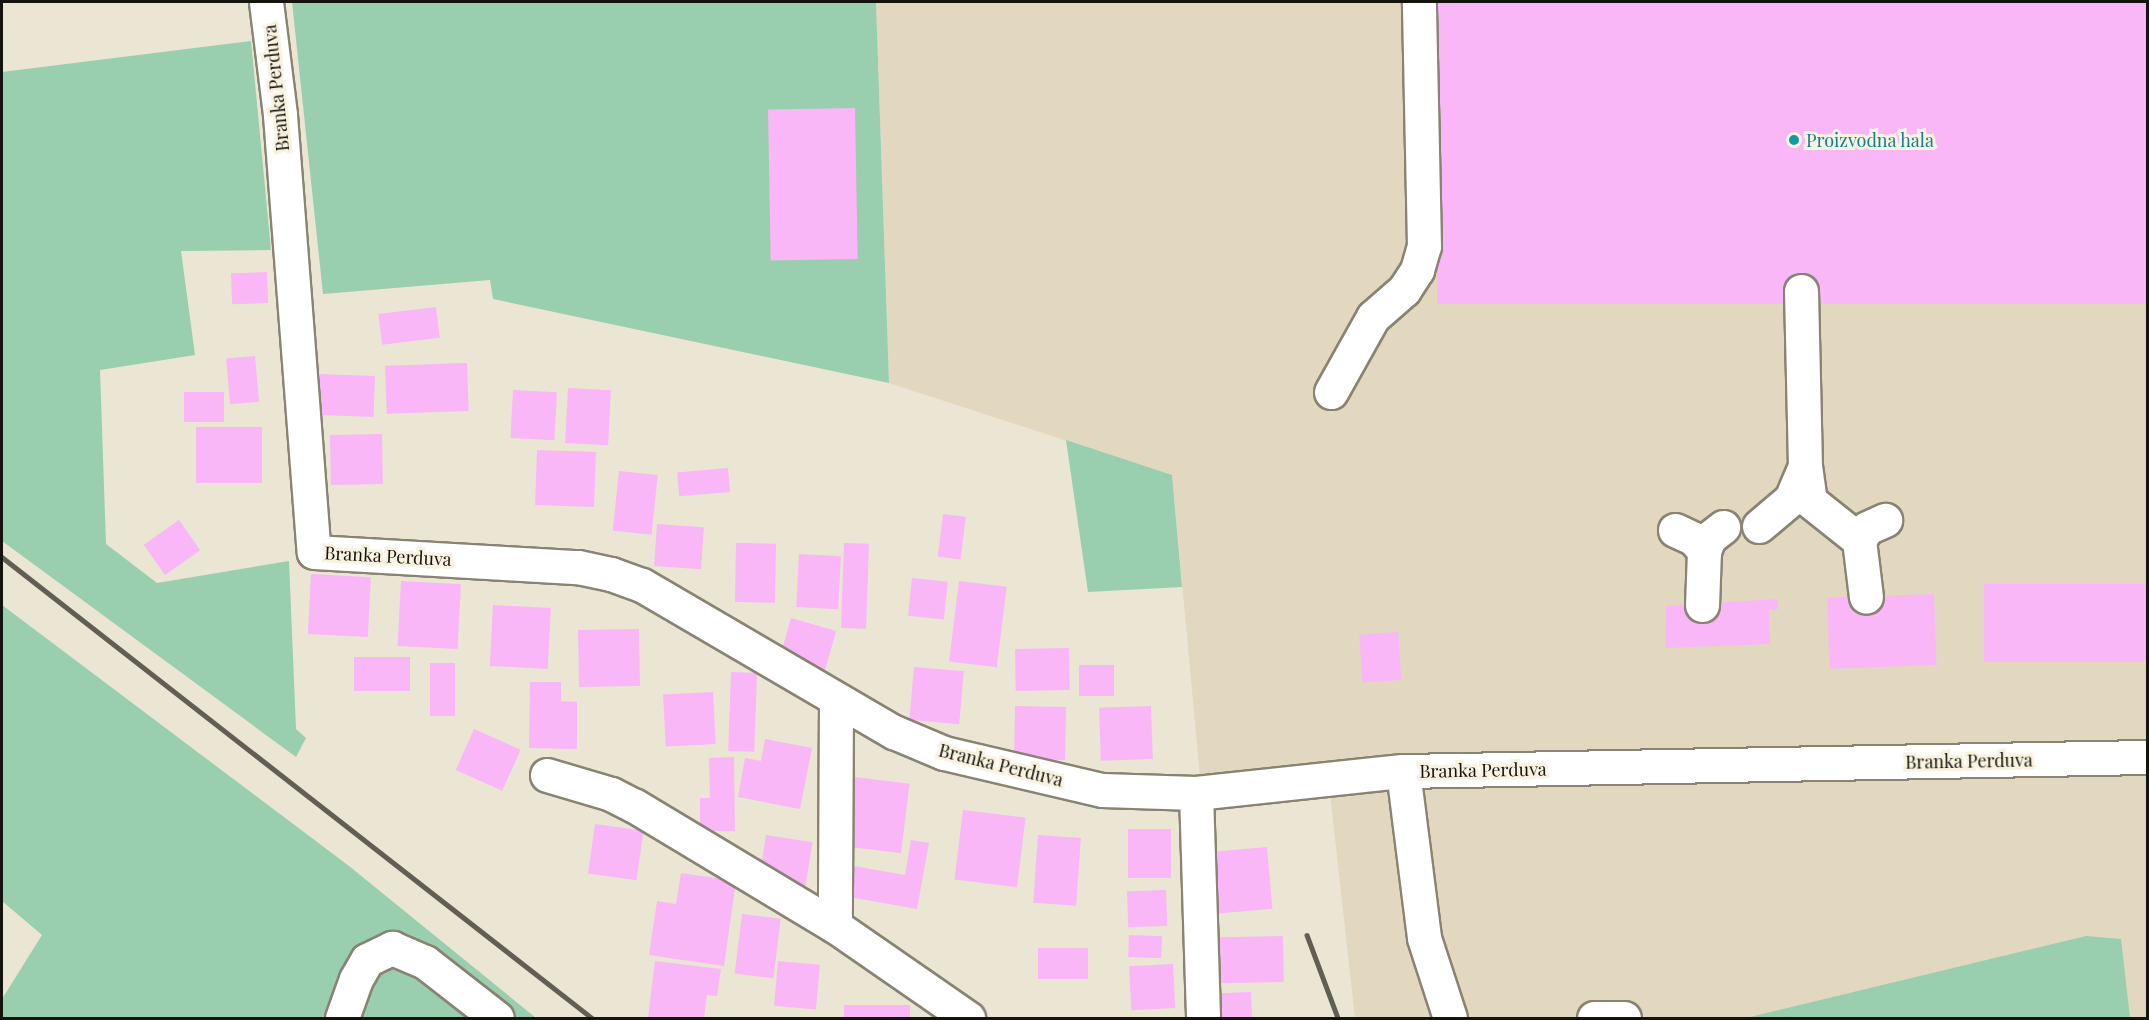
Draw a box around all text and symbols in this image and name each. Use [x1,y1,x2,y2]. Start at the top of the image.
street label: Branka Perduva [259,23,293,153]
place label: Proizvodna hala [1806,129,1935,151]
marker: Proizvodna hala [1787,133,1801,147]
street label: Branka Perduva [324,542,452,570]
street label: Branka Perduva [936,739,1066,791]
street label: Branka Perduva [1905,749,2033,773]
street label: Branka Perduva [1419,758,1547,782]

